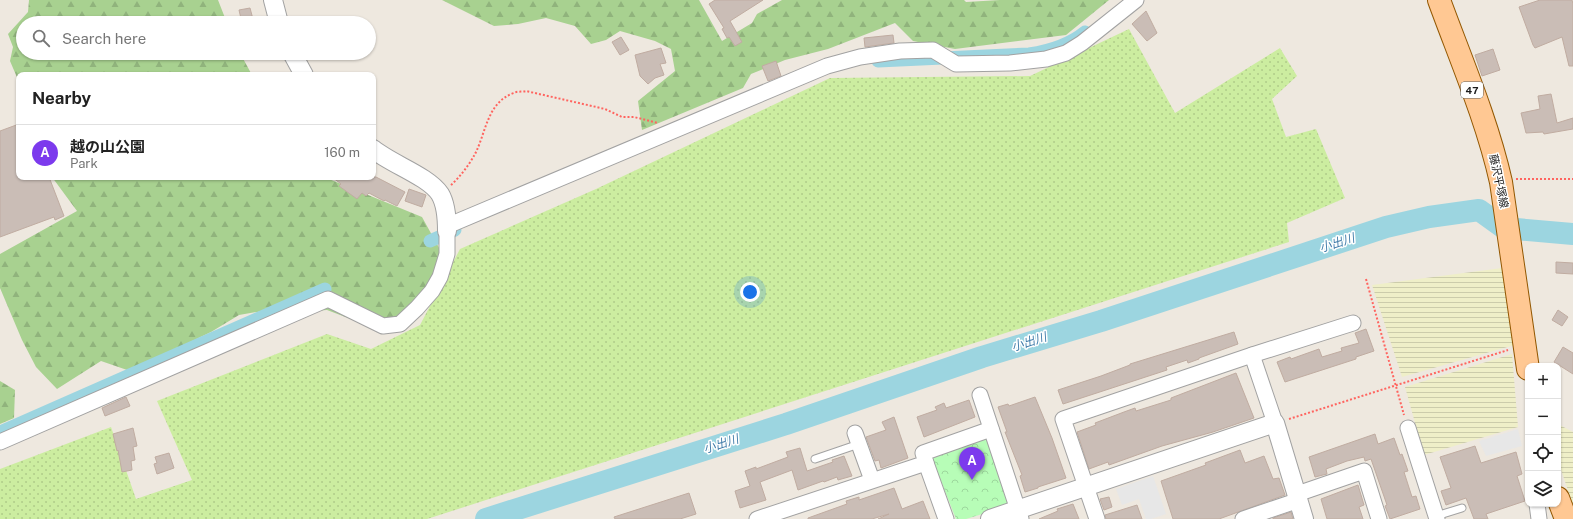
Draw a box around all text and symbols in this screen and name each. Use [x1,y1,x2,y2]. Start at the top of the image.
search box [16,16,376,60]
icon: search [30,27,52,49]
text: Search here [62,30,146,47]
road number: 47 [1461,82,1483,98]
text: Nearby [32,88,91,108]
text: 越の山公園 [70,138,145,155]
text: A [40,145,50,160]
text: 160 m [324,145,360,160]
street label: 藤沢平塚線 [1487,153,1511,209]
text: Park [70,156,98,171]
water label: 小出川 [1318,230,1358,255]
your location [740,282,760,302]
water label: 小出川 [1010,329,1050,354]
map controls [1525,363,1561,507]
button: + [1525,363,1561,399]
button: − [1525,399,1561,435]
water label: 小出川 [702,431,742,456]
button: locate [1525,435,1561,471]
pin: A [959,447,985,480]
button: layers [1525,471,1561,507]

